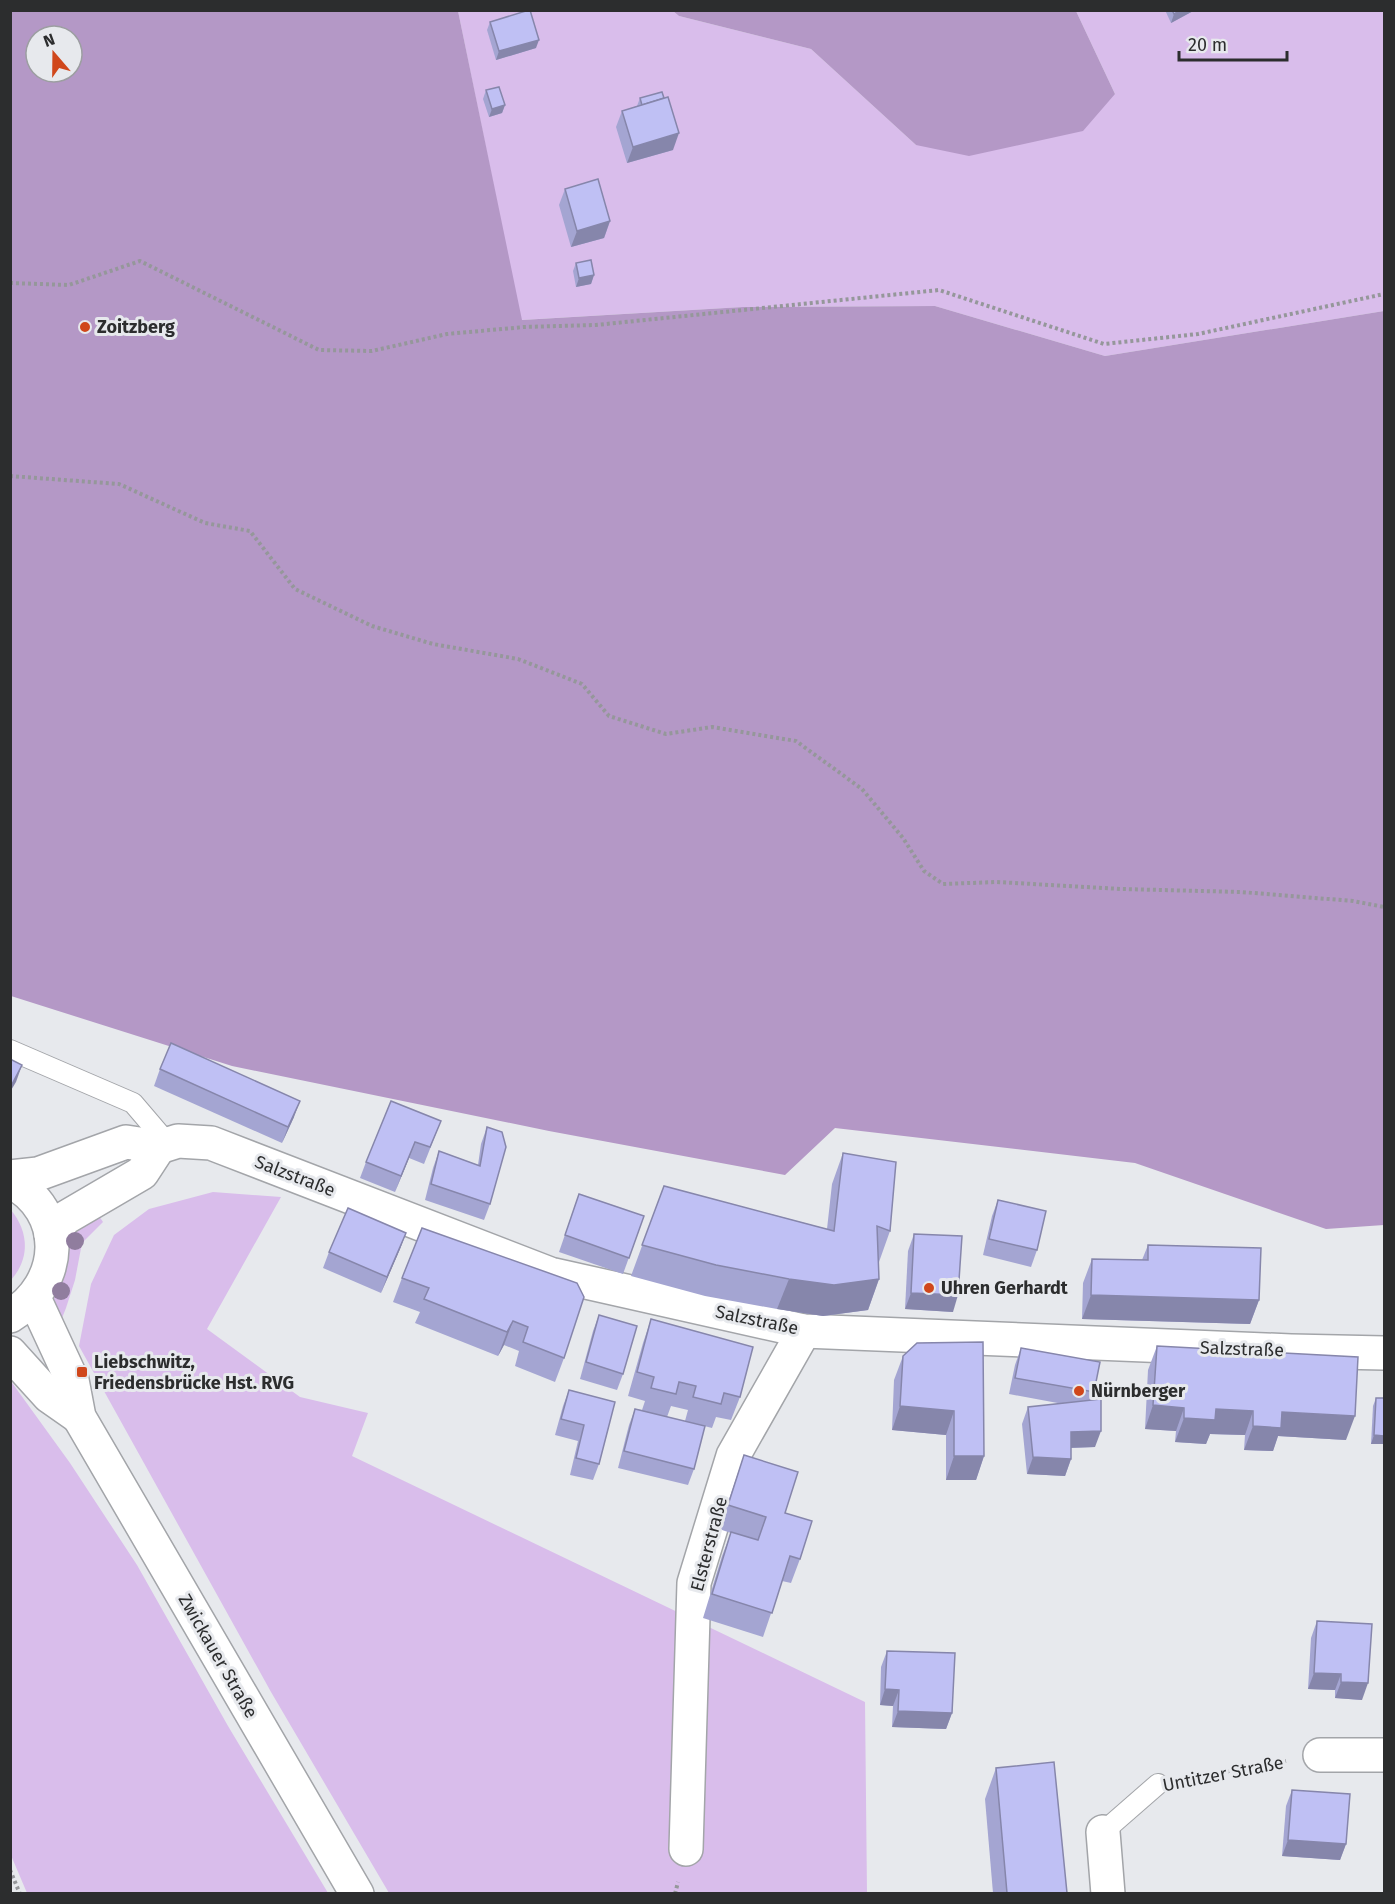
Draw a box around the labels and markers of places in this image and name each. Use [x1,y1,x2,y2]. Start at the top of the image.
place label: Zoitzberg [97,316,175,338]
marker: Zoitzberg [78,320,92,334]
place label: Uhren Gerhardt [941,1277,1069,1299]
marker: Uhren Gerhardt [922,1281,936,1295]
place label: Liebschwitz, Friedensbrücke Hst. RVG [94,1351,294,1394]
marker: Liebschwitz, Friedensbrücke Hst. RVG [75,1365,89,1379]
place label: Nürnberger [1091,1380,1186,1402]
marker: Nürnberger [1072,1384,1086,1398]

